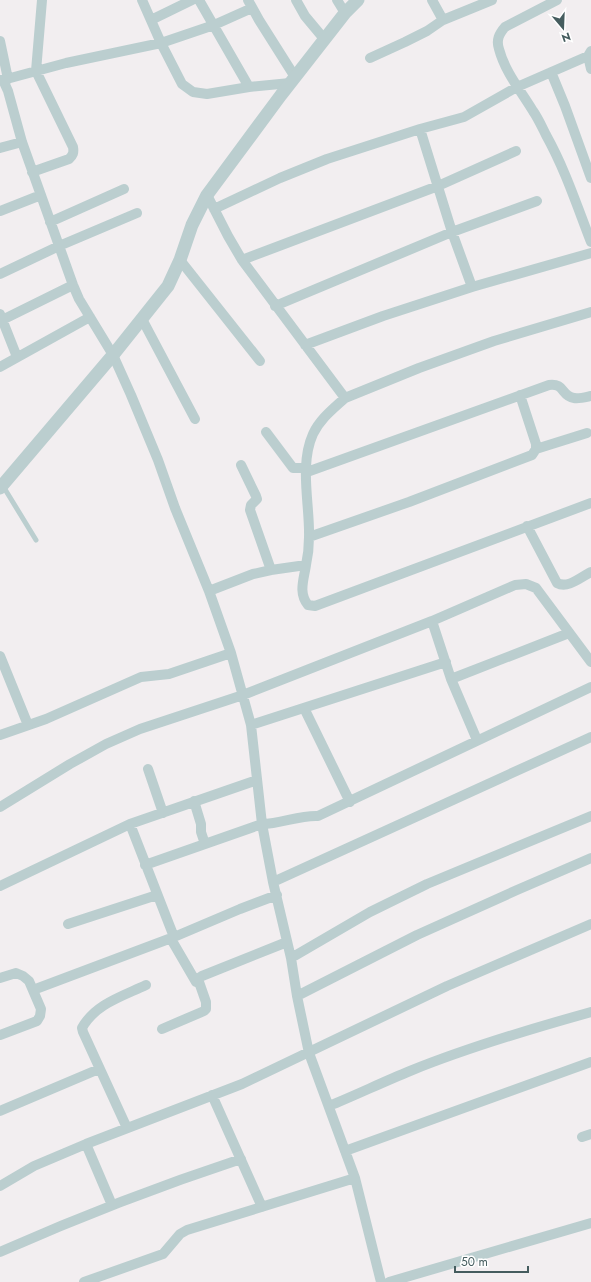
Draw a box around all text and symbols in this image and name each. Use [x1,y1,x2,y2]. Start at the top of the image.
north arrow [543,8,583,48]
text: N [560,28,573,46]
scale bar [455,1248,528,1274]
text: 50 m [461,1253,488,1271]

